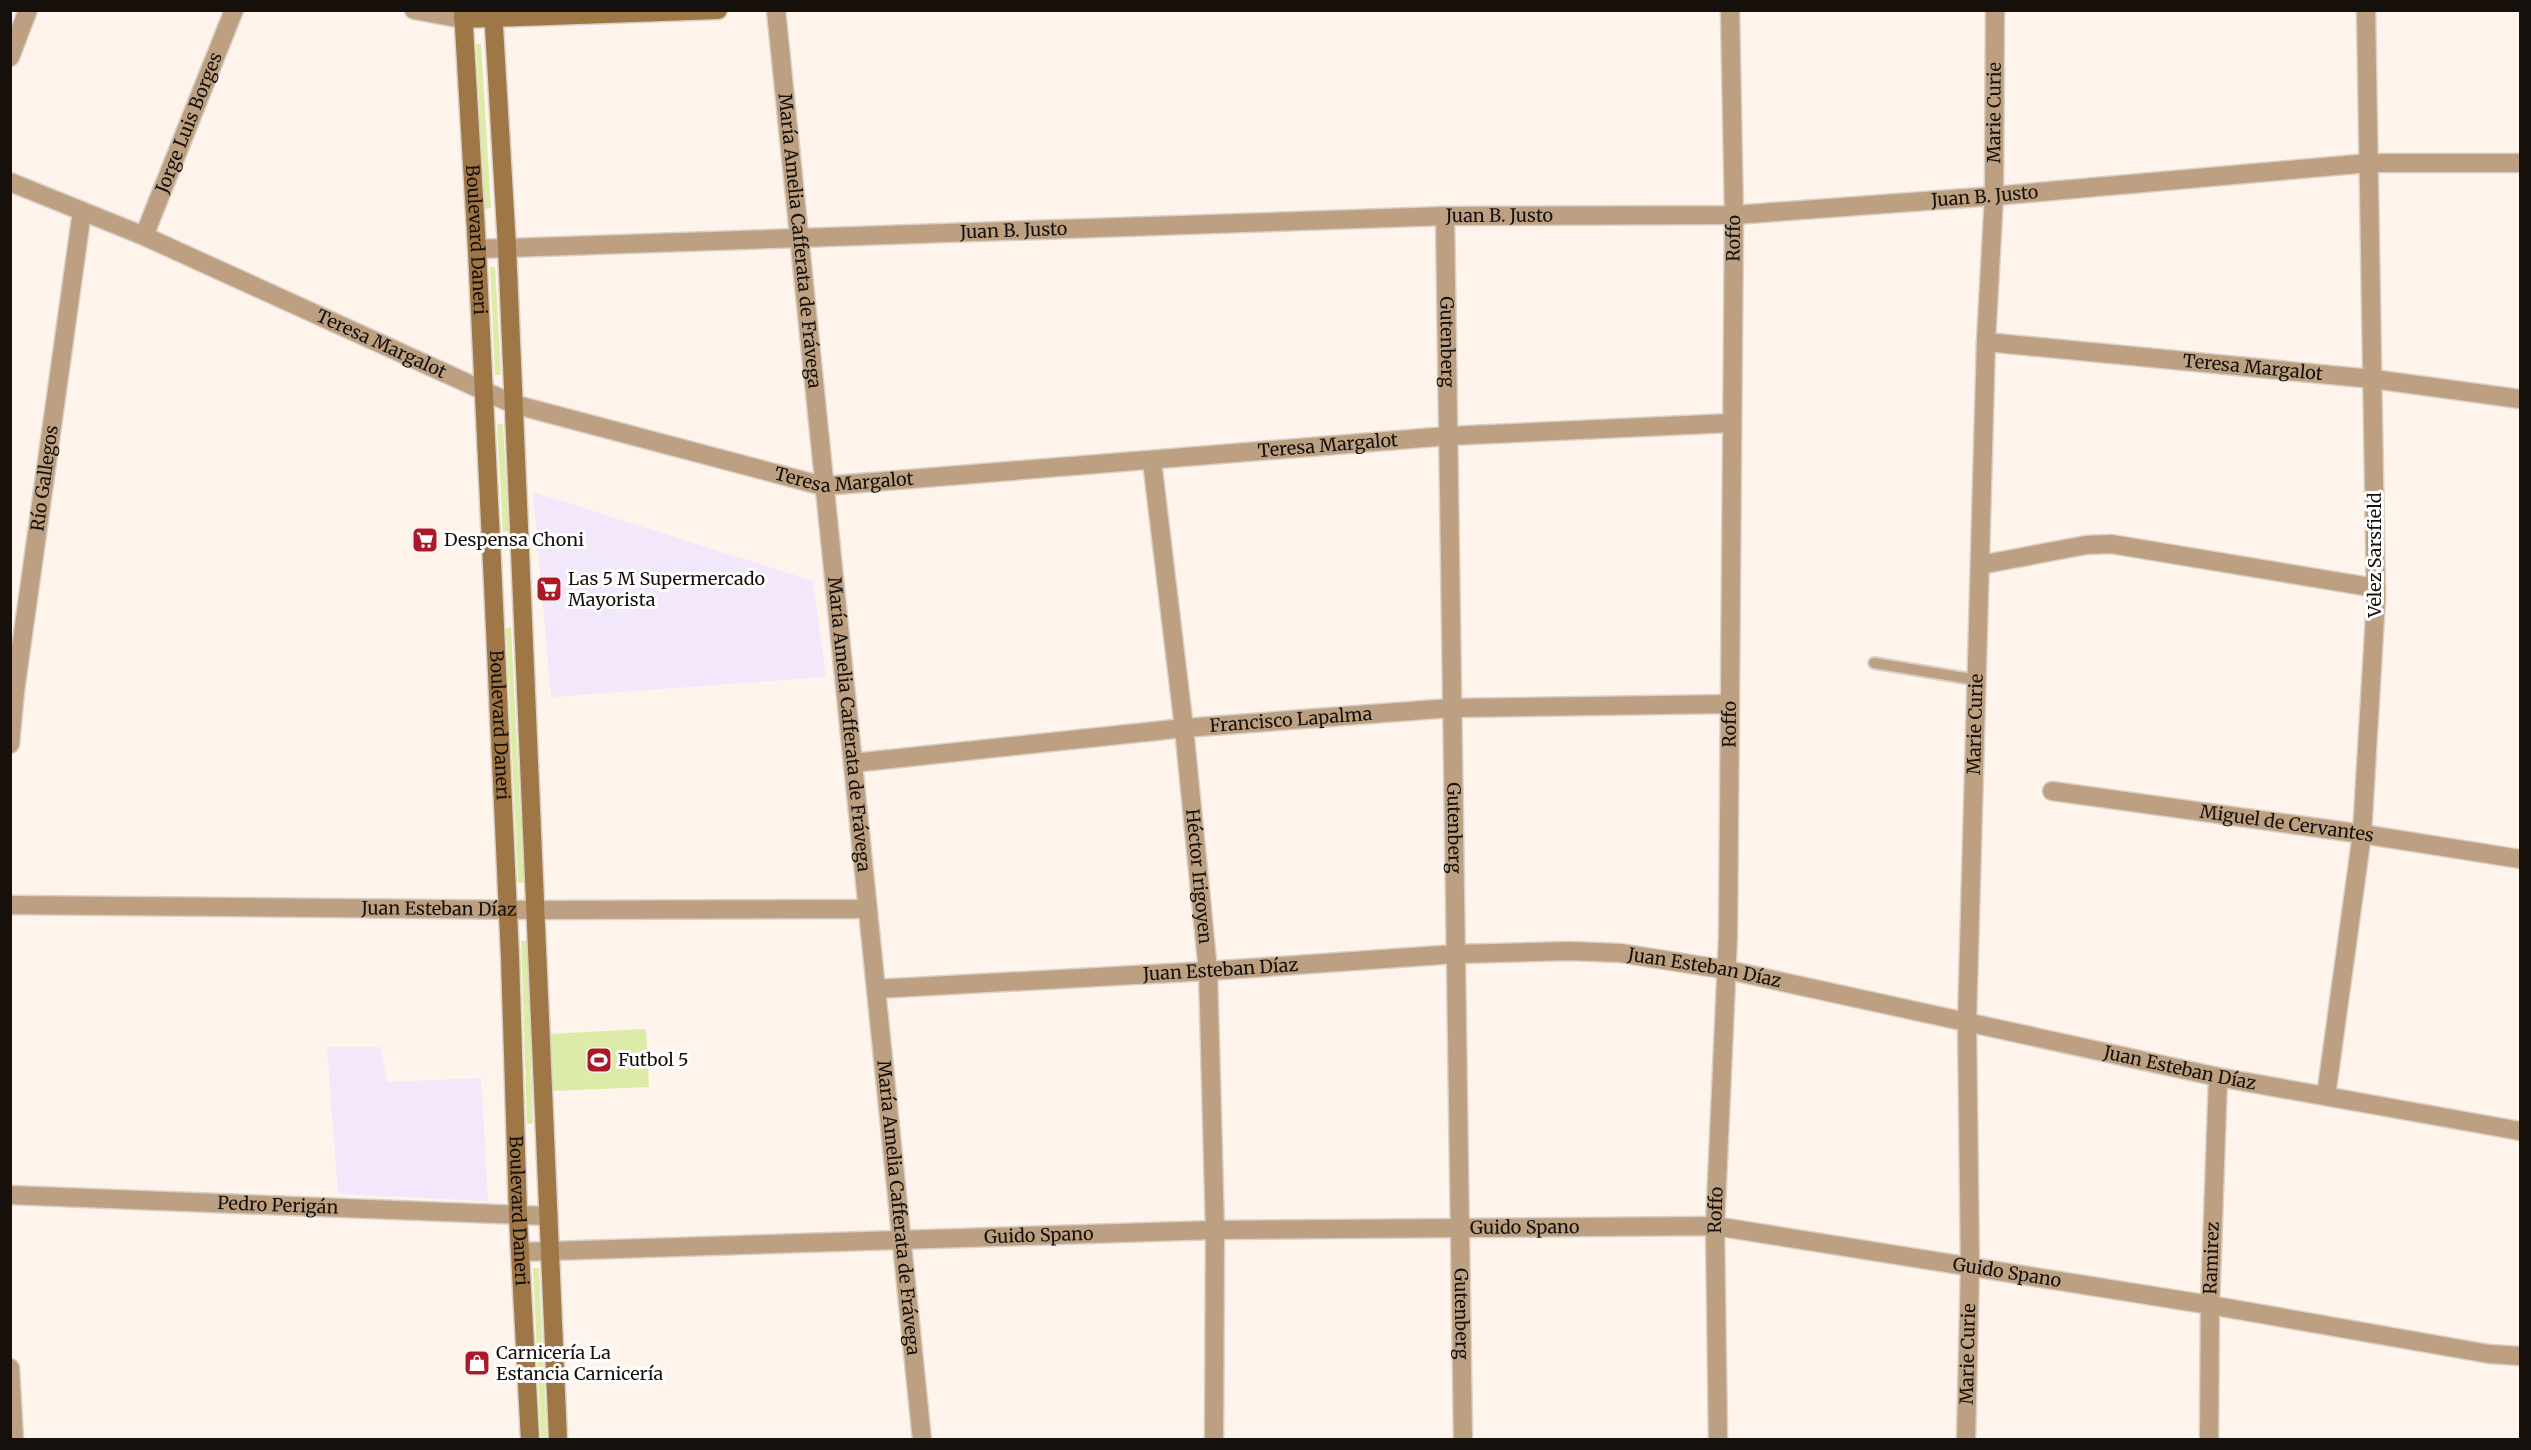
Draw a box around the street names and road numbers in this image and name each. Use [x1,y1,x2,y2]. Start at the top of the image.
street label: Jorge Luis Borges [150,49,227,197]
street label: Marie Curie [1982,62,2006,163]
street label: María Amelia Cafferata de Frávega [774,92,827,390]
street label: Boulevard Daneri [461,164,492,315]
street label: Juan B. Justo [1929,180,2039,212]
street label: Juan B. Justo [1445,204,1553,227]
street label: Roffo [1722,215,1745,262]
street label: Juan B. Justo [959,217,1068,244]
street label: Gutenberg [1435,296,1460,388]
street label: Teresa Margalot [313,304,450,383]
street label: Teresa Margalot [2182,349,2324,385]
street label: Río Gallegos [25,424,63,533]
street label: Teresa Margalot [1257,428,1399,462]
street label: Teresa Margalot [772,462,914,497]
street label: Velez Sarsfield [2363,492,2386,619]
street label: María Amelia Cafferata de Frávega [823,576,876,873]
street label: Boulevard Daneri [485,649,515,801]
street label: Marie Curie [1962,673,1988,775]
street label: Roffo [1718,701,1741,748]
street label: Francisco Lapalma [1209,702,1373,737]
street label: Gutenberg [1442,782,1467,874]
street label: Miguel de Cervantes [2198,800,2376,847]
street label: Héctor Irigoyen [1181,808,1217,945]
street label: Juan Esteban Díaz [360,896,517,921]
street label: Juan Esteban Díaz [1625,942,1784,992]
street label: Juan Esteban Díaz [1141,953,1299,986]
street label: Juan Esteban Díaz [2101,1040,2258,1095]
street label: María Amelia Cafferata de Frávega [872,1059,925,1357]
street label: Boulevard Daneri [505,1135,534,1287]
street label: Roffo [1703,1186,1728,1234]
street label: Pedro Perigán [217,1191,339,1219]
street label: Guido Spano [1470,1215,1580,1239]
street label: Ramirez [2198,1221,2224,1295]
street label: Guido Spano [984,1222,1094,1248]
street label: Guido Spano [1951,1252,2063,1292]
street label: Gutenberg [1449,1268,1474,1360]
street label: Marie Curie [1955,1303,1980,1405]

